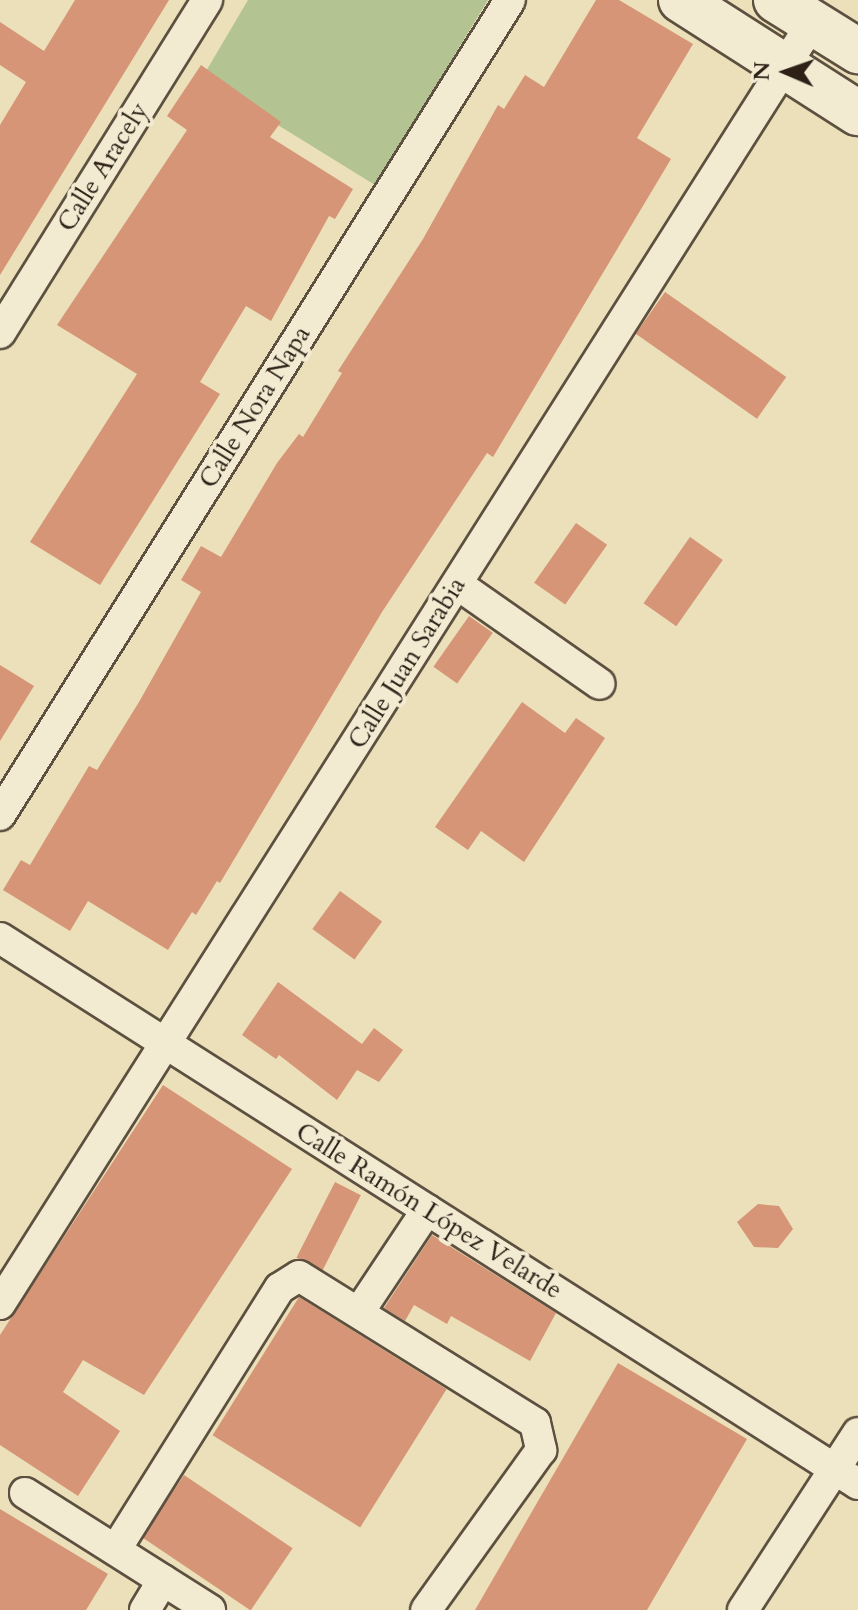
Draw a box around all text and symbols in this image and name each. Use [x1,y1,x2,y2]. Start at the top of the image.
north arrow [746,32,826,112]
text: N [747,61,777,81]
street label: Calle Aracely [51,97,155,237]
street label: Calle Nora Napa [193,320,317,494]
street label: Calle Juan Sarabia [342,571,472,755]
street label: Calle Ramón López Velarde [290,1116,568,1306]

